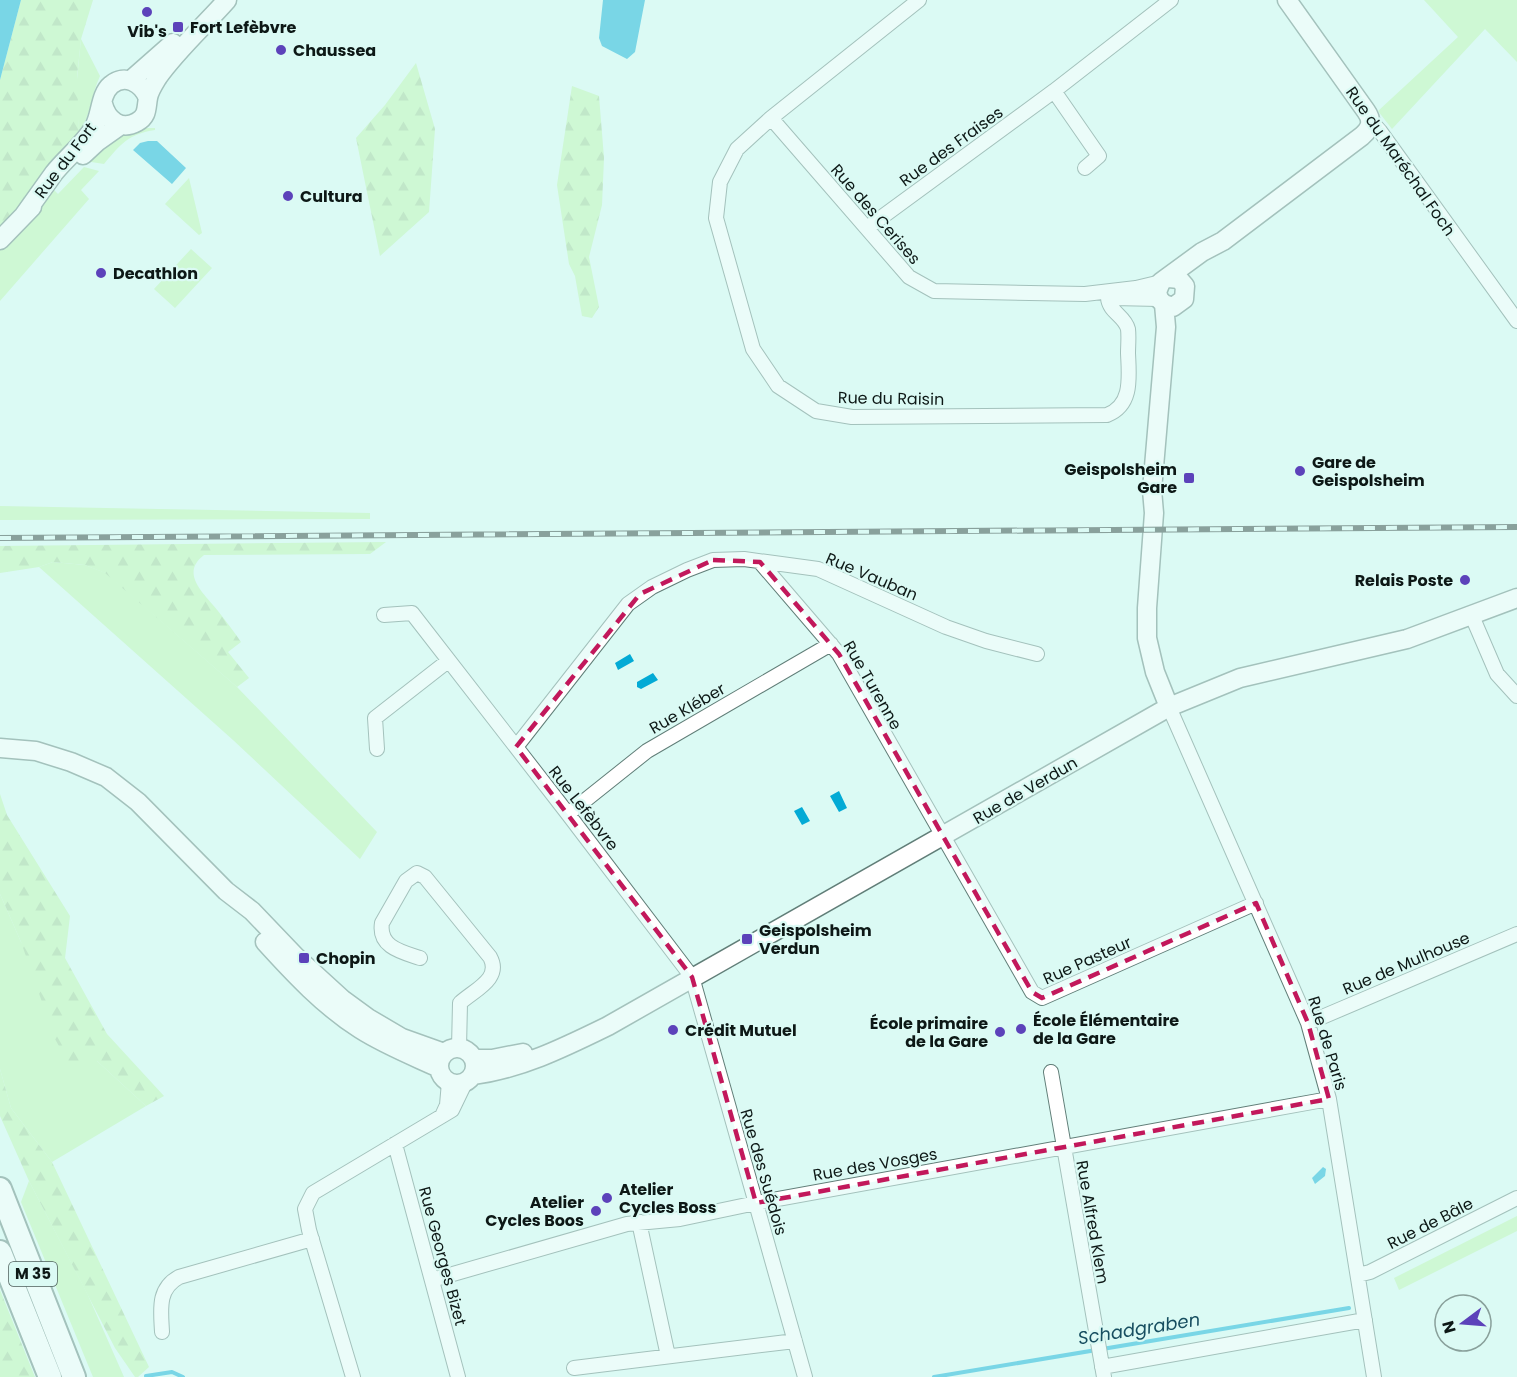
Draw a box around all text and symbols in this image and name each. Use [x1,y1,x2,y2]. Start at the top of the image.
marker: Vib's [140,5,154,19]
place label: Fort Lefèbvre [190,16,297,39]
place label: Vib's [127,20,167,43]
marker: Fort Lefèbvre [171,20,185,34]
place label: Chaussea [293,39,376,62]
marker: Chaussea [274,43,288,57]
street label: Rue du Maréchal Foch [1340,82,1461,240]
street label: Rue des Fraises [895,101,1008,192]
street label: Rue du Fort [29,117,102,203]
street label: Rue des Cerises [826,159,926,270]
place label: Cultura [300,185,363,208]
marker: Cultura [281,189,295,203]
place label: Decathlon [113,262,198,285]
marker: Decathlon [94,266,108,280]
street label: Rue du Raisin [838,386,944,411]
place label: Gare de Geispolsheim [1312,451,1425,492]
place label: Geispolsheim Gare [1064,458,1177,499]
marker: Gare de Geispolsheim [1293,464,1307,478]
marker: Geispolsheim Gare [1182,471,1196,485]
street label: Rue Vauban [822,547,921,606]
place label: Relais Poste [1355,569,1453,592]
marker: Relais Poste [1458,573,1472,587]
street label: Rue Turenne [838,636,907,734]
street label: Rue Kléber [645,677,730,739]
street label: Rue de Verdun [969,751,1082,830]
street label: Rue Lefèbvre [543,761,624,856]
place label: Geispolsheim Verdun [759,919,872,960]
street label: Rue de Mulhouse [1339,926,1473,1001]
street label: Rue Pasteur [1039,931,1135,990]
marker: Geispolsheim Verdun [740,932,754,946]
place label: Chopin [316,947,376,970]
marker: Chopin [297,951,311,965]
street label: Rue de Paris [1302,993,1353,1093]
place label: École Élémentaire de la Gare [1033,1009,1179,1050]
place label: École primaire de la Gare [870,1012,988,1053]
place label: Crédit Mutuel [685,1019,797,1042]
marker: École Élémentaire de la Gare [1014,1022,1028,1036]
marker: Crédit Mutuel [666,1023,680,1037]
marker: École primaire de la Gare [993,1025,1007,1039]
street label: Rue des Suédois [734,1106,793,1238]
street label: Rue des Vosges [811,1142,939,1187]
street label: Rue Alfred Klem [1070,1159,1115,1286]
place label: Atelier Cycles Boss [619,1178,717,1219]
street label: Rue Georges Bizet [413,1184,472,1328]
place label: Atelier Cycles Boos [485,1191,584,1232]
marker: Atelier Cycles Boss [600,1191,614,1205]
street label: Rue de Bâle [1383,1192,1477,1255]
marker: Atelier Cycles Boos [589,1204,603,1218]
road number: M 35 [9,1262,57,1286]
north arrow [1433,1293,1493,1353]
water label: Schadgraben [1076,1307,1202,1350]
text: N [1436,1318,1462,1336]

